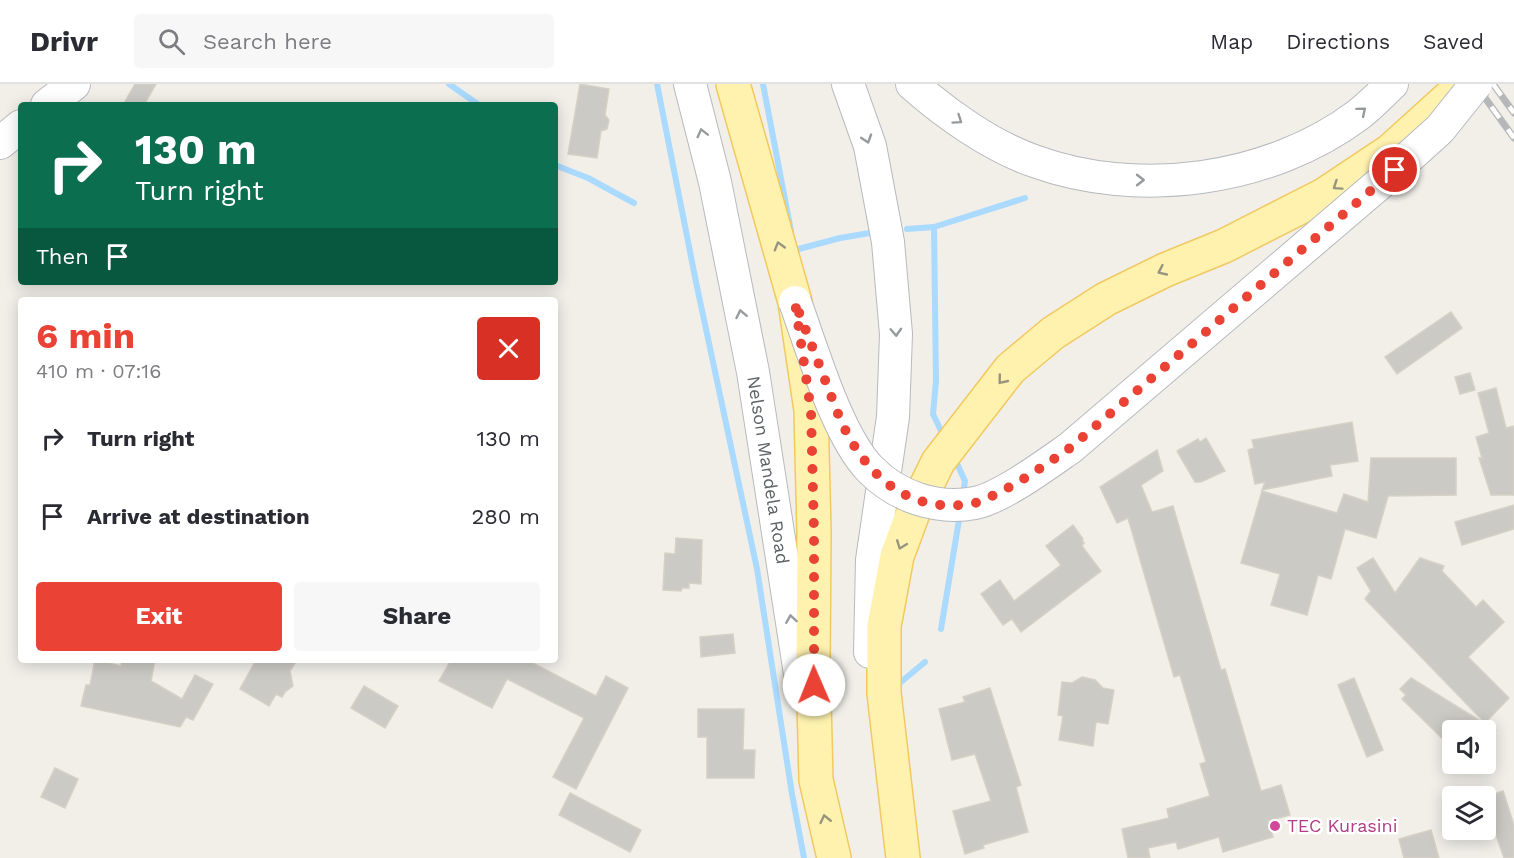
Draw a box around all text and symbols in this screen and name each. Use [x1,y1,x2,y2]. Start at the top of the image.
search box [134,14,554,68]
text: Drivr [30,25,98,58]
icon: search [155,25,188,58]
text: Search here [203,29,332,54]
text: Map [1210,29,1253,54]
text: Directions [1286,29,1390,54]
text: Saved [1423,29,1484,54]
one-way arrow [1355,108,1366,119]
one-way arrow [951,113,962,124]
text: 130 m [135,125,257,174]
icon: right [36,126,114,204]
one-way arrow [697,128,710,138]
one-way arrow [860,133,872,144]
pin [1369,144,1420,195]
icon: arrive [1378,153,1411,186]
one-way arrow [1136,174,1145,186]
text: Turn right [135,175,264,207]
one-way arrow [1333,179,1344,190]
icon: arrive [101,240,134,273]
one-way arrow [774,241,786,252]
text: Then [36,244,89,269]
one-way arrow [1158,264,1169,276]
one-way arrow [735,310,748,320]
text: 6 min [36,315,135,357]
button: close [477,317,540,380]
one-way arrow [889,327,902,336]
text: 410 m · 07:16 [36,359,161,383]
one-way arrow [998,373,1009,384]
street label: Nelson Mandela Road [743,374,794,565]
icon: right [36,422,69,455]
text: Turn right [87,426,194,451]
text: 130 m [476,426,540,451]
icon: arrive [36,500,69,533]
text: Arrive at destination [87,504,310,529]
text: 280 m [471,504,540,529]
one-way arrow [896,539,908,550]
button: Exit [36,582,282,651]
button: Share [294,582,540,651]
one-way arrow [786,614,798,623]
position arrow [782,653,846,717]
map controls [1442,720,1496,840]
button: sound [1442,720,1496,774]
button: layers [1442,786,1496,840]
one-way arrow [820,814,833,824]
place label: TEC Kurasini [1287,815,1398,836]
marker: TEC Kurasini [1268,819,1282,833]

